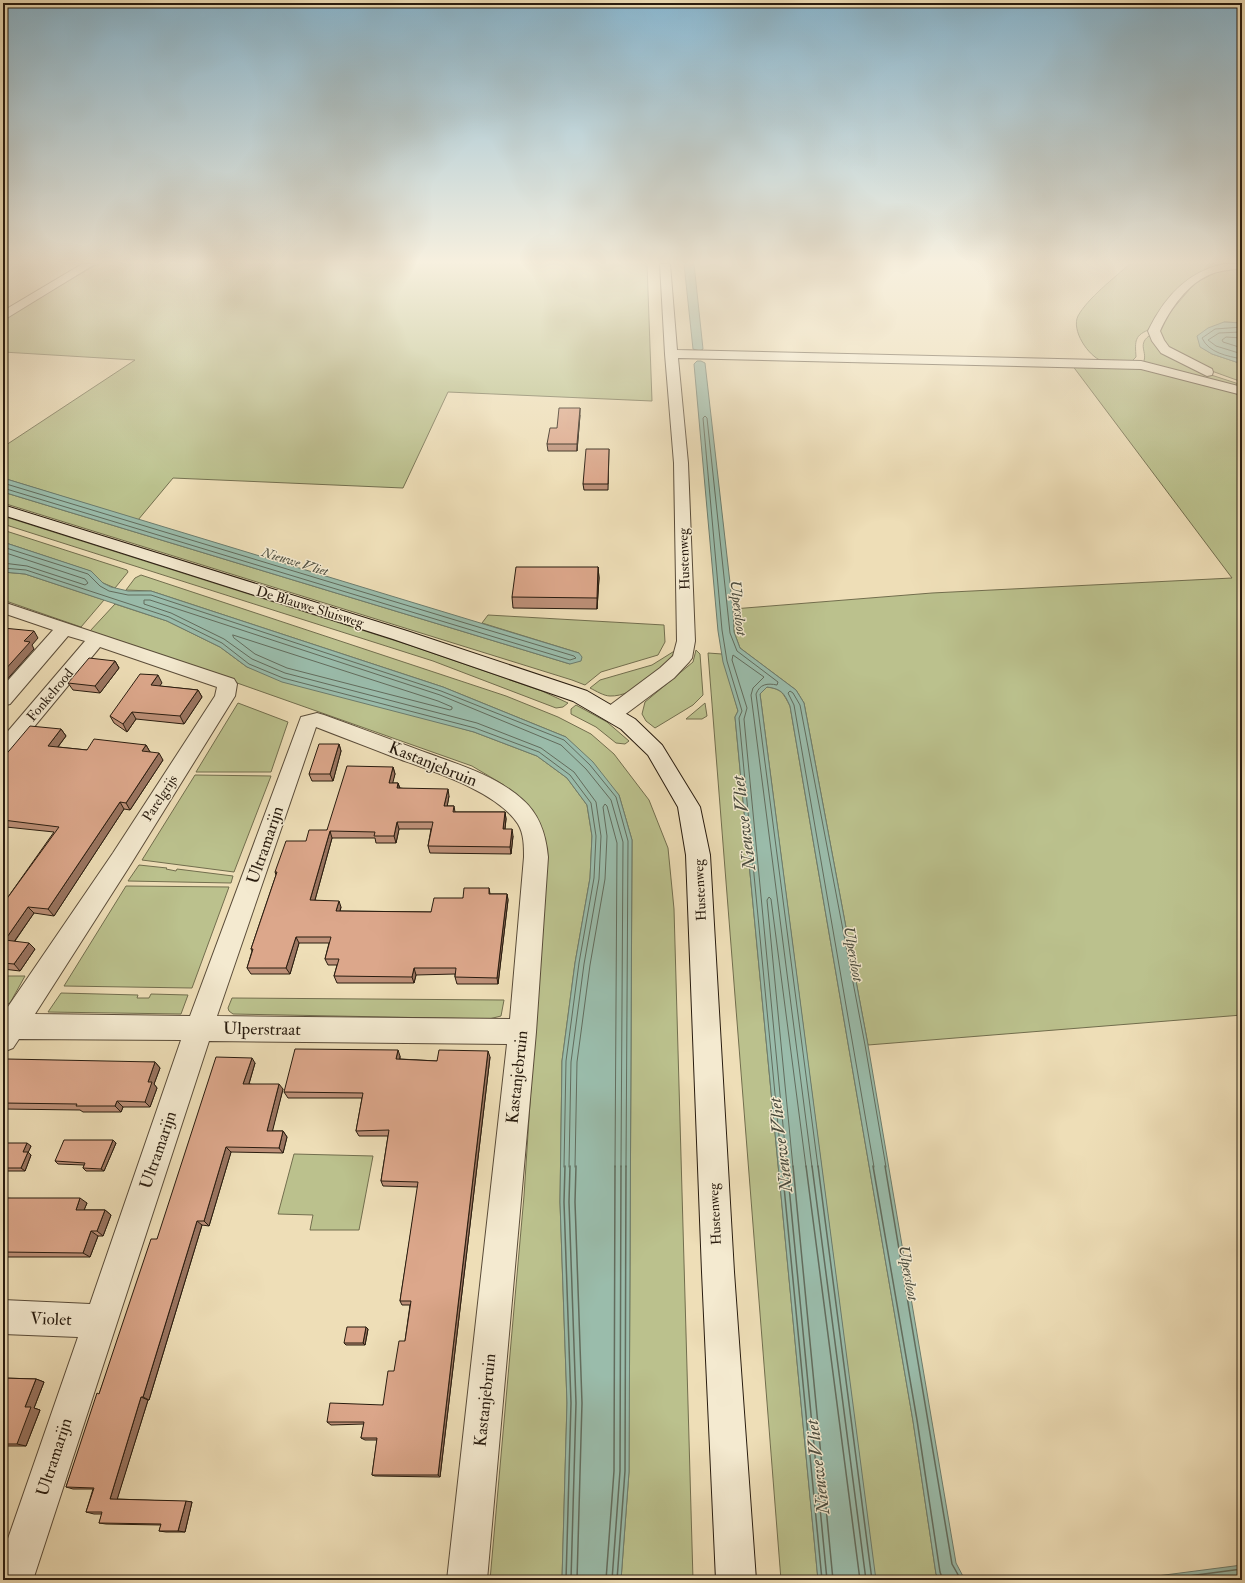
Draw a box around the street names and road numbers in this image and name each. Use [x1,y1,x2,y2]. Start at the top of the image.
street label: Hustenweg [674,527,694,590]
street label: De Blauwe Sluisweg [254,583,367,632]
street label: Fonkelrood [23,665,77,725]
street label: Kastanjebruin [386,737,481,791]
street label: Parelgrijs [139,771,181,824]
street label: Ultramarijn [242,803,288,887]
street label: Hustenweg [690,857,710,921]
street label: Ulperstraat [223,1018,302,1041]
street label: Kastanjebruin [502,1029,532,1125]
street label: Ultramarijn [135,1108,181,1192]
street label: Hustenweg [705,1181,725,1245]
street label: Violet [30,1308,73,1330]
street label: Kastanjebruin [470,1352,500,1448]
street label: Ultramarijn [31,1415,77,1499]

